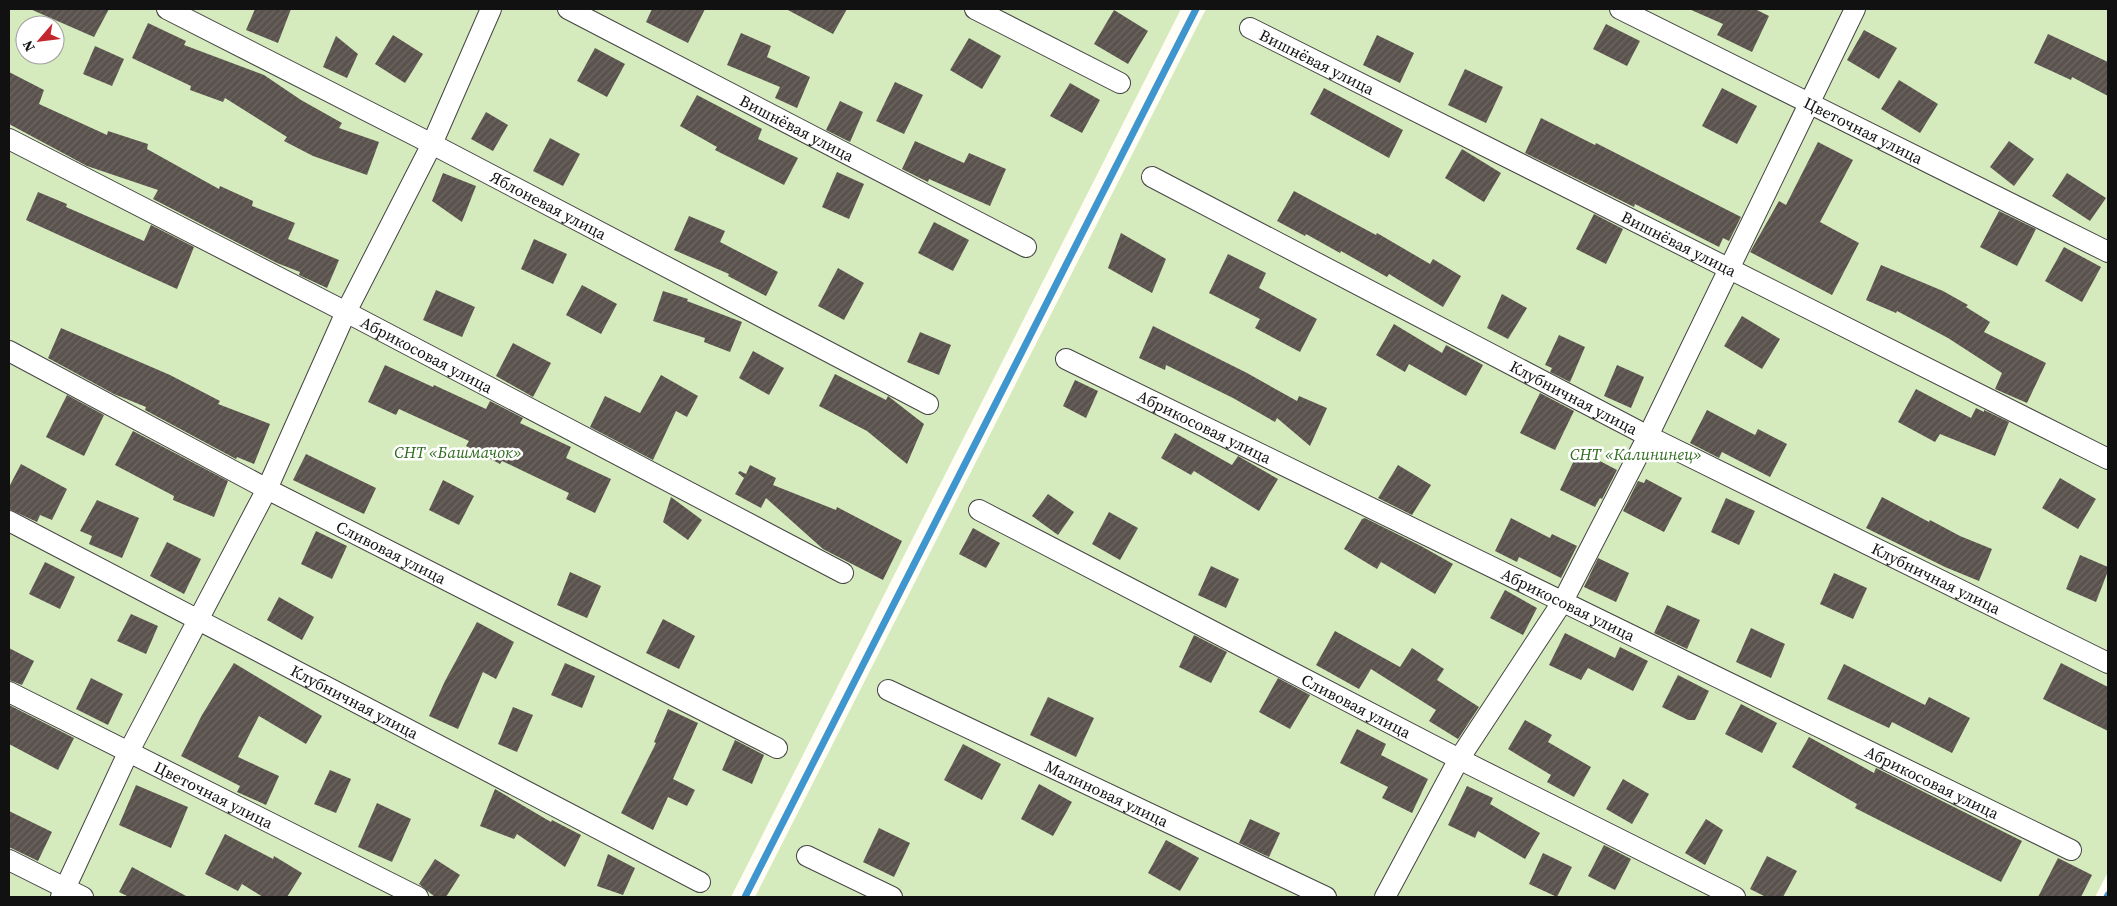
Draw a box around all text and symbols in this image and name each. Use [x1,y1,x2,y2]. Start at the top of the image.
north arrow [15,15,65,65]
street label: Вишнёвая улица [1256,24,1379,100]
text: N [17,37,40,55]
street label: Вишнёвая улица [736,89,859,167]
street label: Цветочная улица [1800,91,1927,170]
street label: Яблоневая улица [487,166,611,245]
street label: Вишнёвая улица [1618,205,1741,282]
street label: Абрикосовая улица [357,311,497,399]
street label: Клубничная улица [1506,355,1642,440]
street label: Абрикосовая улица [1134,385,1276,469]
park label: СНТ «Башмачок» [394,441,522,463]
park label: СНТ «Калининец» [1570,443,1702,465]
street label: Сливовая улица [333,515,451,590]
street label: Клубничная улица [1868,537,2005,620]
street label: Абрикосовая улица [1498,562,1640,647]
street label: Клубничная улица [287,659,423,744]
street label: Сливовая улица [1298,668,1416,744]
street label: Абрикосовая улица [1862,740,2003,825]
street label: Малиновая улица [1041,755,1173,832]
street label: Цветочная улица [151,756,278,834]

